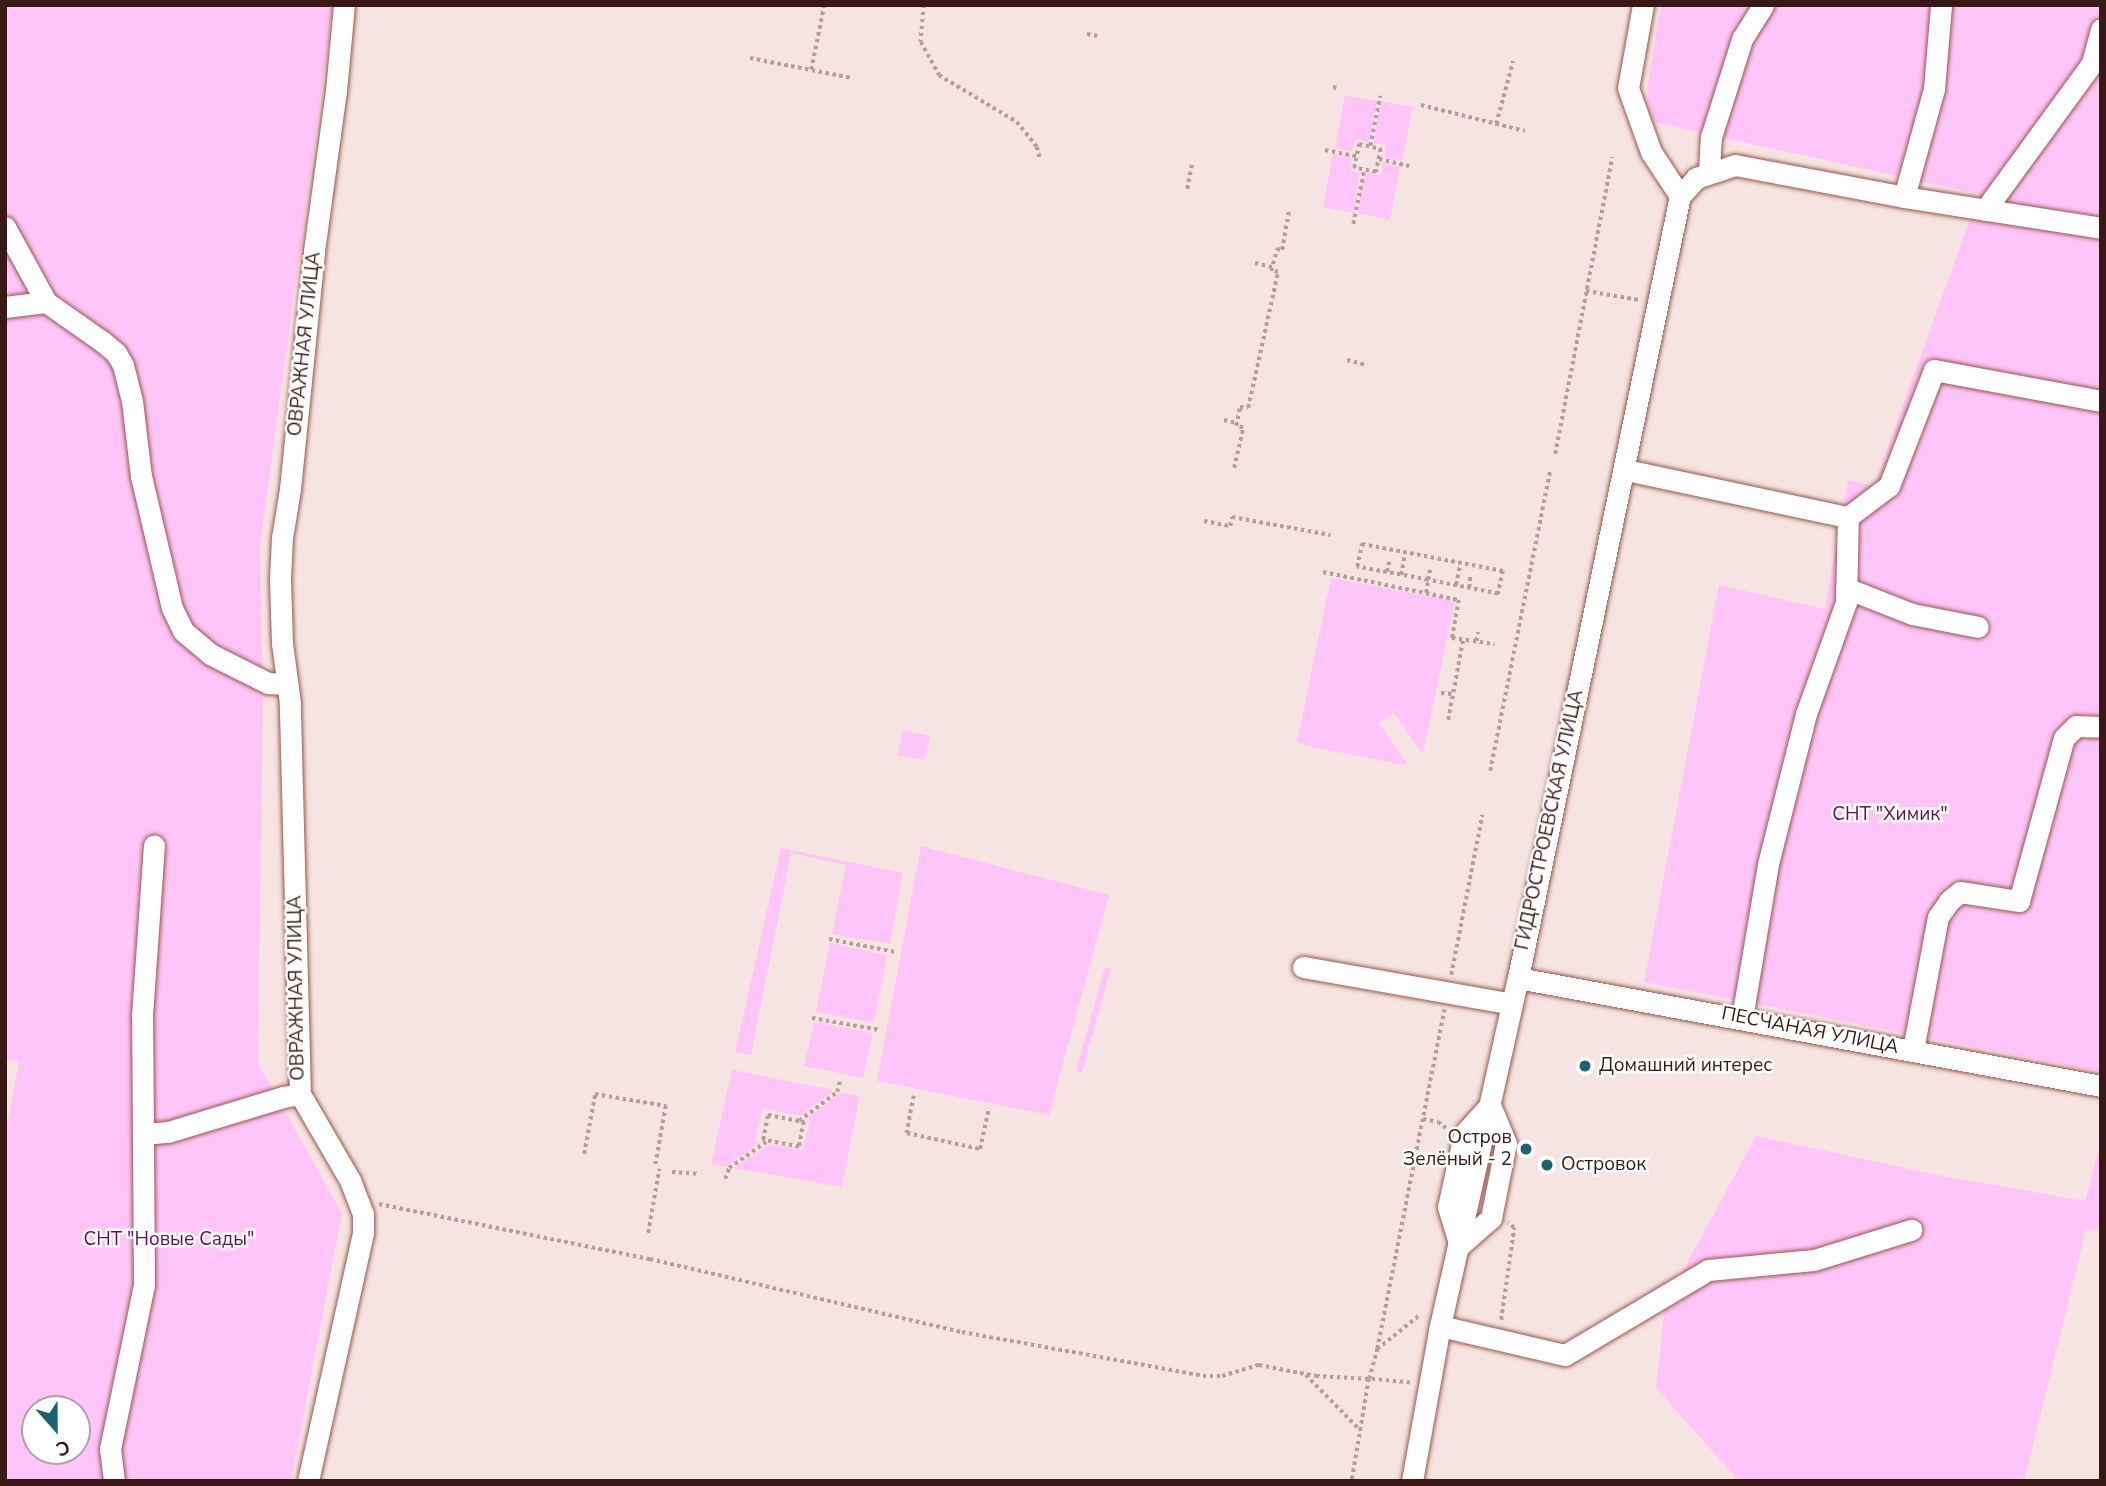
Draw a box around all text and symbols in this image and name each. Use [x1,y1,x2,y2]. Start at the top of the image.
street label: ОВРАЖНАЯ УЛИЦА [284,251,326,437]
street label: ГИДРОСТРОЕВСКАЯ УЛИЦА [1511,688,1589,952]
park label: СНТ "Химик" [1832,804,1948,826]
street label: ОВРАЖНАЯ УЛИЦА [284,895,310,1081]
street label: ПЕСЧАНАЯ УЛИЦА [1719,1003,1901,1059]
place label: Домашний интерес [1599,1055,1772,1077]
marker: Домашний интерес [1577,1058,1593,1074]
place label: Остров Зелёный - 2 [1403,1127,1512,1171]
marker: Остров Зелёный - 2 [1518,1141,1534,1157]
place label: Островок [1561,1154,1646,1176]
marker: Островок [1539,1157,1555,1173]
park label: СНТ "Новые Сады" [83,1229,255,1251]
north arrow [21,1395,91,1465]
text: С [52,1433,73,1462]

